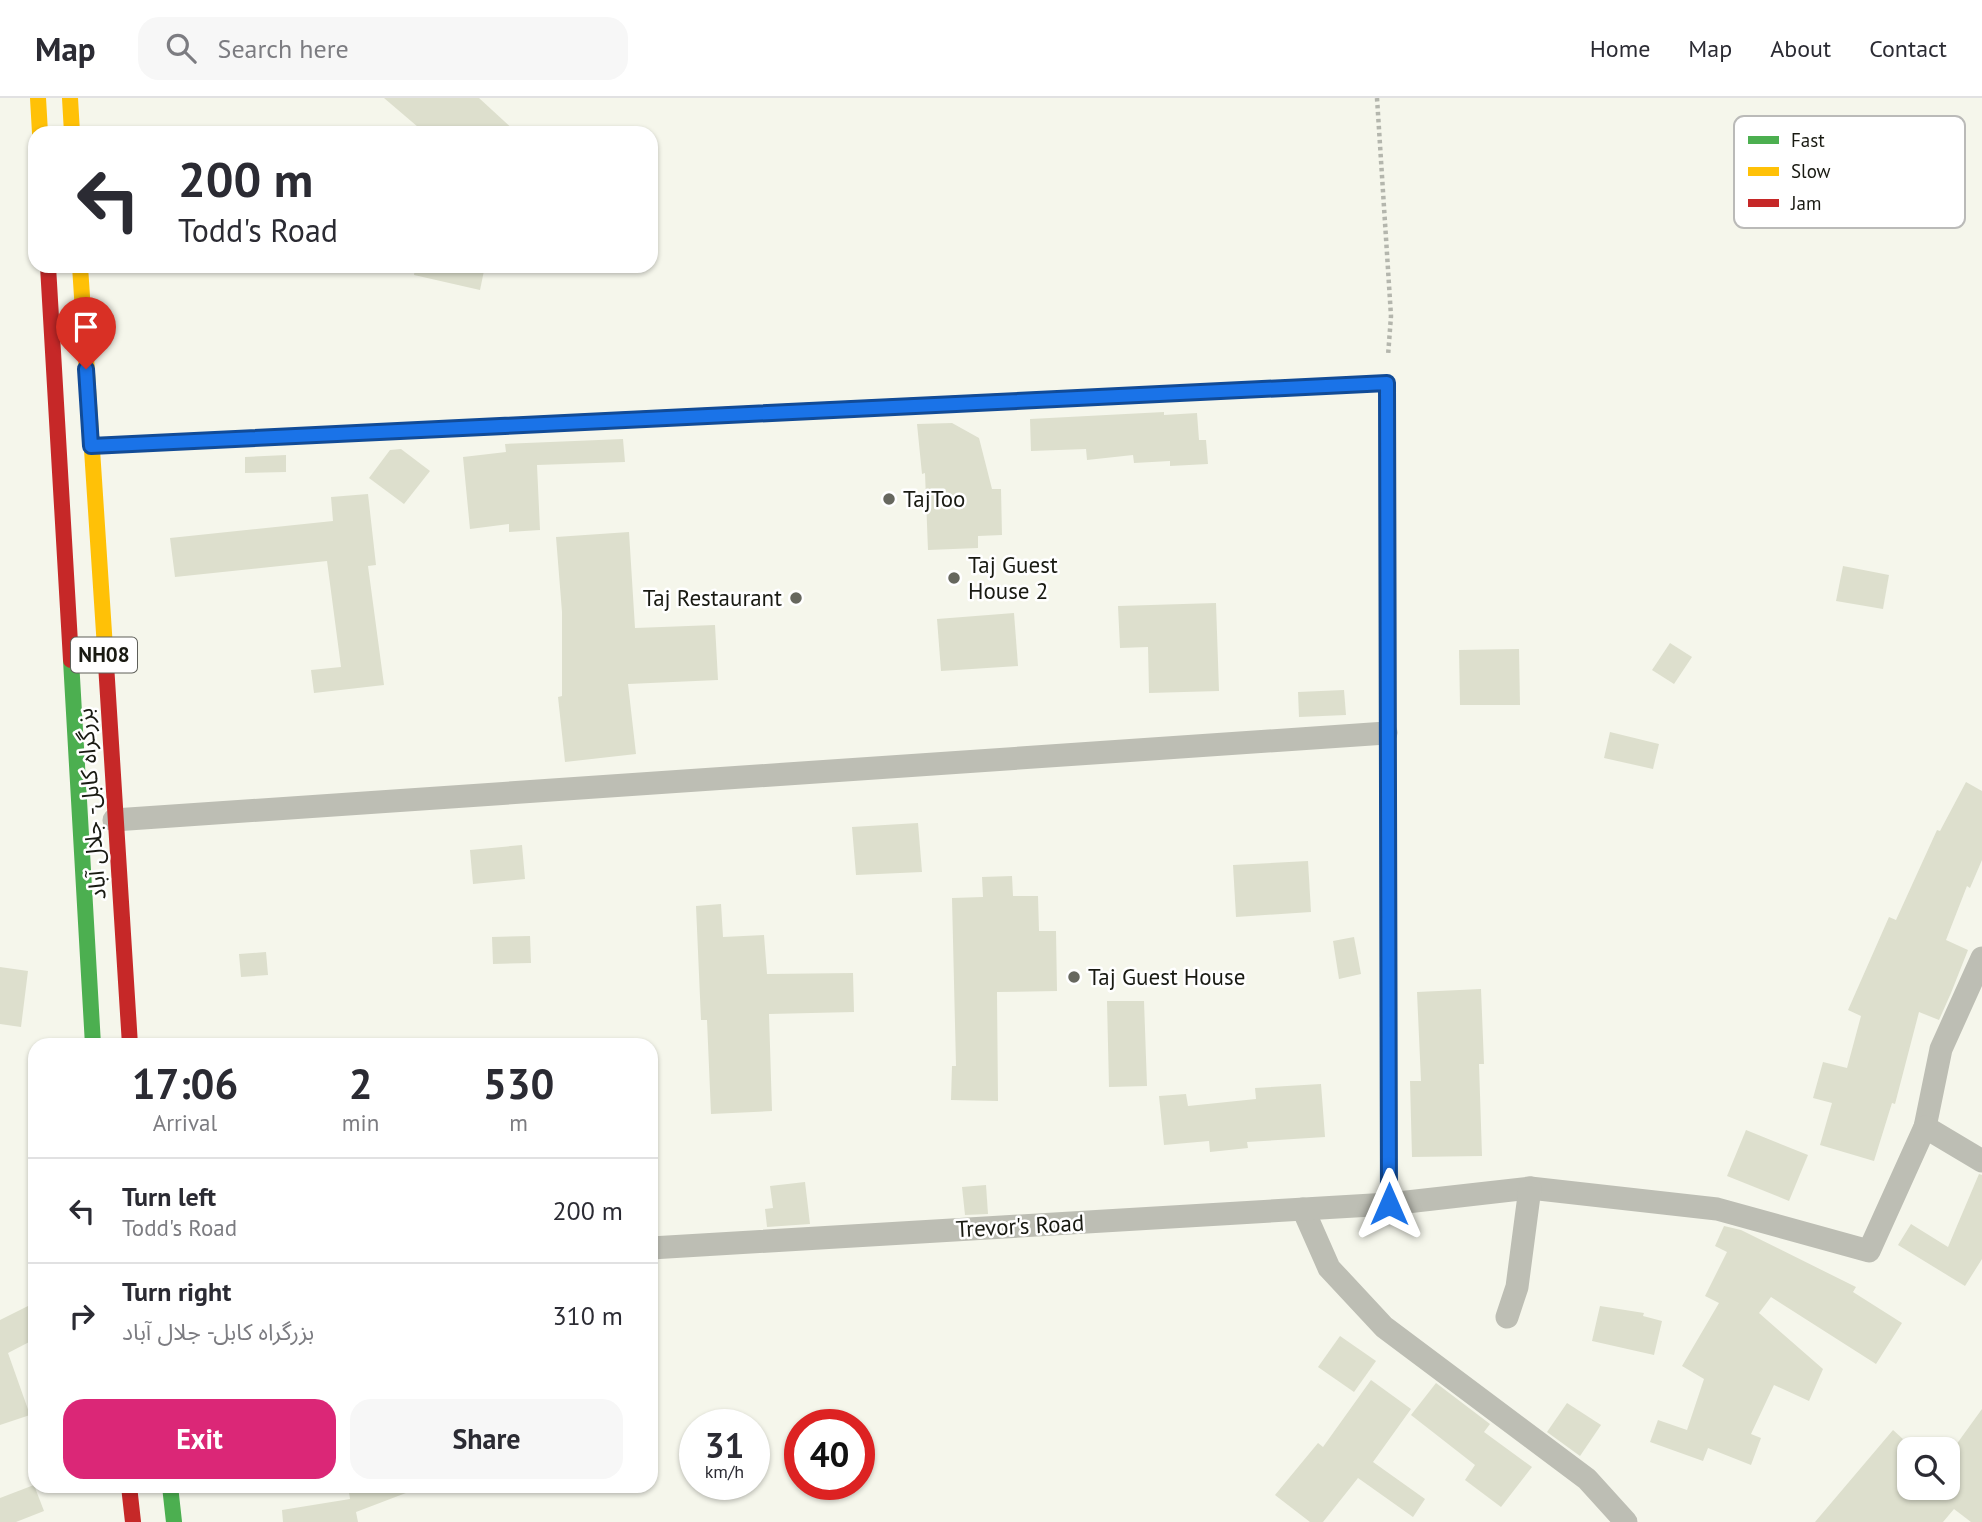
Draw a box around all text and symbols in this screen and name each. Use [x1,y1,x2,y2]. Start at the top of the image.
search box [138,17,628,80]
text: Map [35,27,96,70]
icon: search [162,29,200,67]
text: Search here [218,32,349,65]
text: Home [1590,33,1650,64]
text: Map [1688,33,1732,64]
text: About [1770,33,1831,64]
text: Contact [1869,33,1947,64]
legend [1734,116,1965,228]
text: Fast [1791,128,1825,152]
text: 200 m [178,147,313,211]
icon: left [63,154,154,245]
text: Slow [1791,159,1831,183]
text: Jam [1790,191,1821,215]
text: Todd's Road [178,209,338,251]
pin [56,297,116,369]
icon: arrive [67,308,105,346]
place label: TajToo [903,484,965,513]
marker: TajToo [881,491,897,507]
place label: Taj Guest House 2 [968,550,1058,605]
marker: Taj Guest House 2 [946,570,962,586]
place label: Taj Restaurant [643,583,782,612]
marker: Taj Restaurant [788,590,804,606]
road number: NH08 [71,638,137,672]
street label: بزرگراه کابل- جلال آباد [69,707,112,901]
place label: Taj Guest House [1088,962,1245,991]
marker: Taj Guest House [1066,969,1082,985]
text: 17:06 [132,1056,238,1111]
text: 2 [349,1056,372,1111]
text: 530 [483,1056,554,1111]
text: Arrival [153,1108,217,1137]
text: min [342,1108,379,1137]
text: m [509,1108,528,1137]
position arrow [1352,1167,1426,1241]
text: Turn left [122,1180,216,1213]
icon: left [63,1192,101,1230]
text: 200 m [552,1194,623,1227]
street label: Trevor's Road [955,1208,1085,1243]
text: Todd's Road [122,1213,237,1242]
text: Turn right [122,1275,231,1308]
icon: right [63,1297,101,1335]
text: 310 m [552,1299,623,1332]
text: بزرگراه کابل- جلال آباد [122,1317,314,1346]
button: Exit [63,1399,336,1479]
button: Share [350,1399,623,1479]
speed limit sign: 40 [784,1409,875,1500]
text: 31 [705,1422,744,1468]
map controls [1897,1437,1960,1500]
button: search [1897,1437,1960,1500]
text: km/h [705,1460,744,1483]

